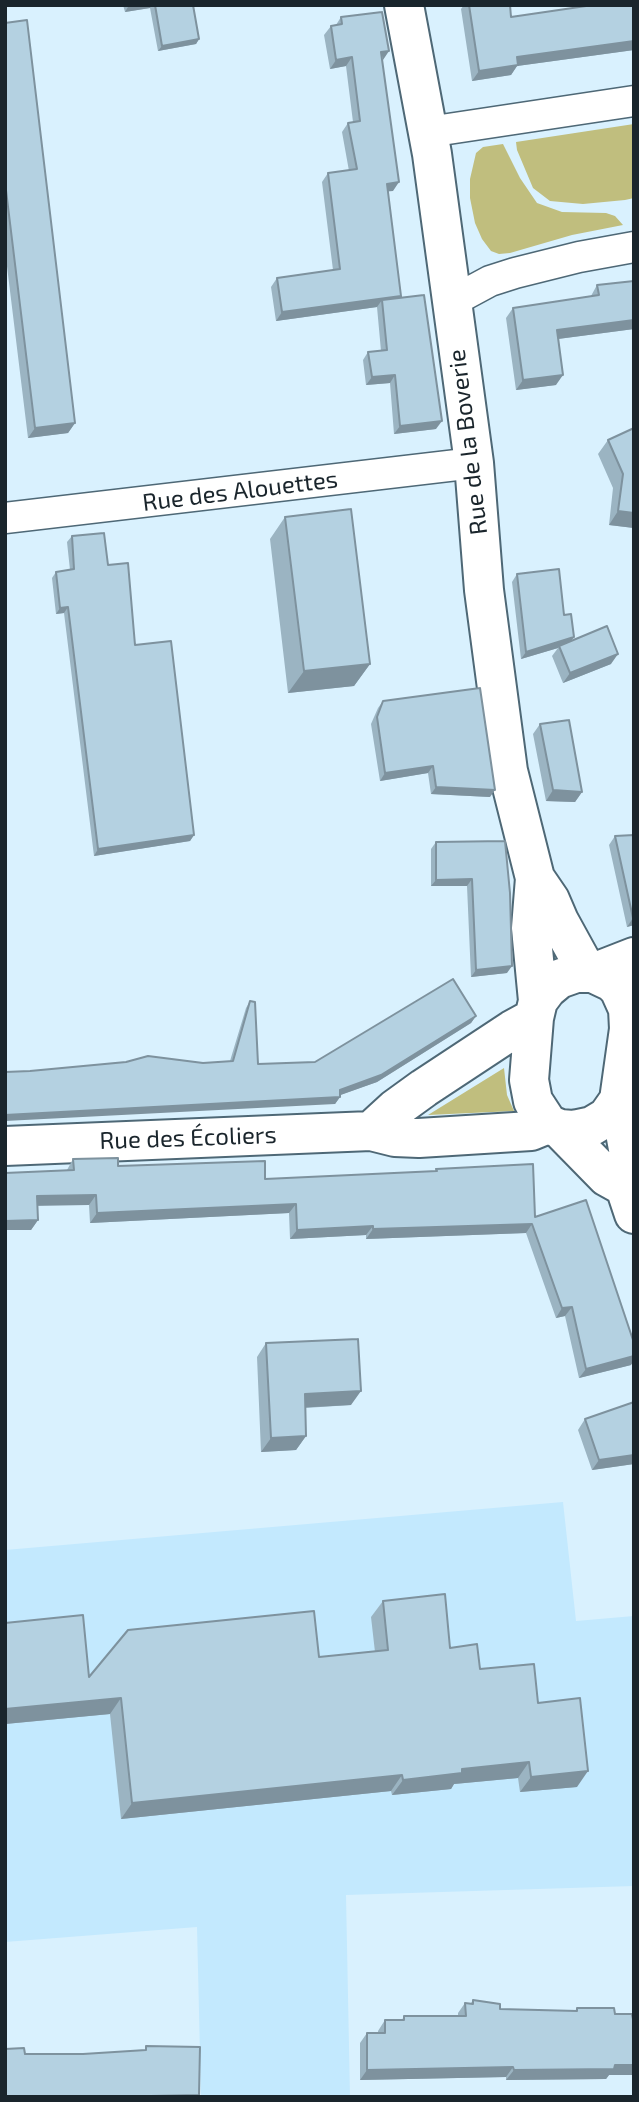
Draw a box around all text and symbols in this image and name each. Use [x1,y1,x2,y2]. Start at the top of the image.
street label: Rue de la Boverie [442,348,494,536]
street label: Rue des Alouettes [141,465,339,517]
street label: Rue des Écoliers [99,1121,277,1155]

